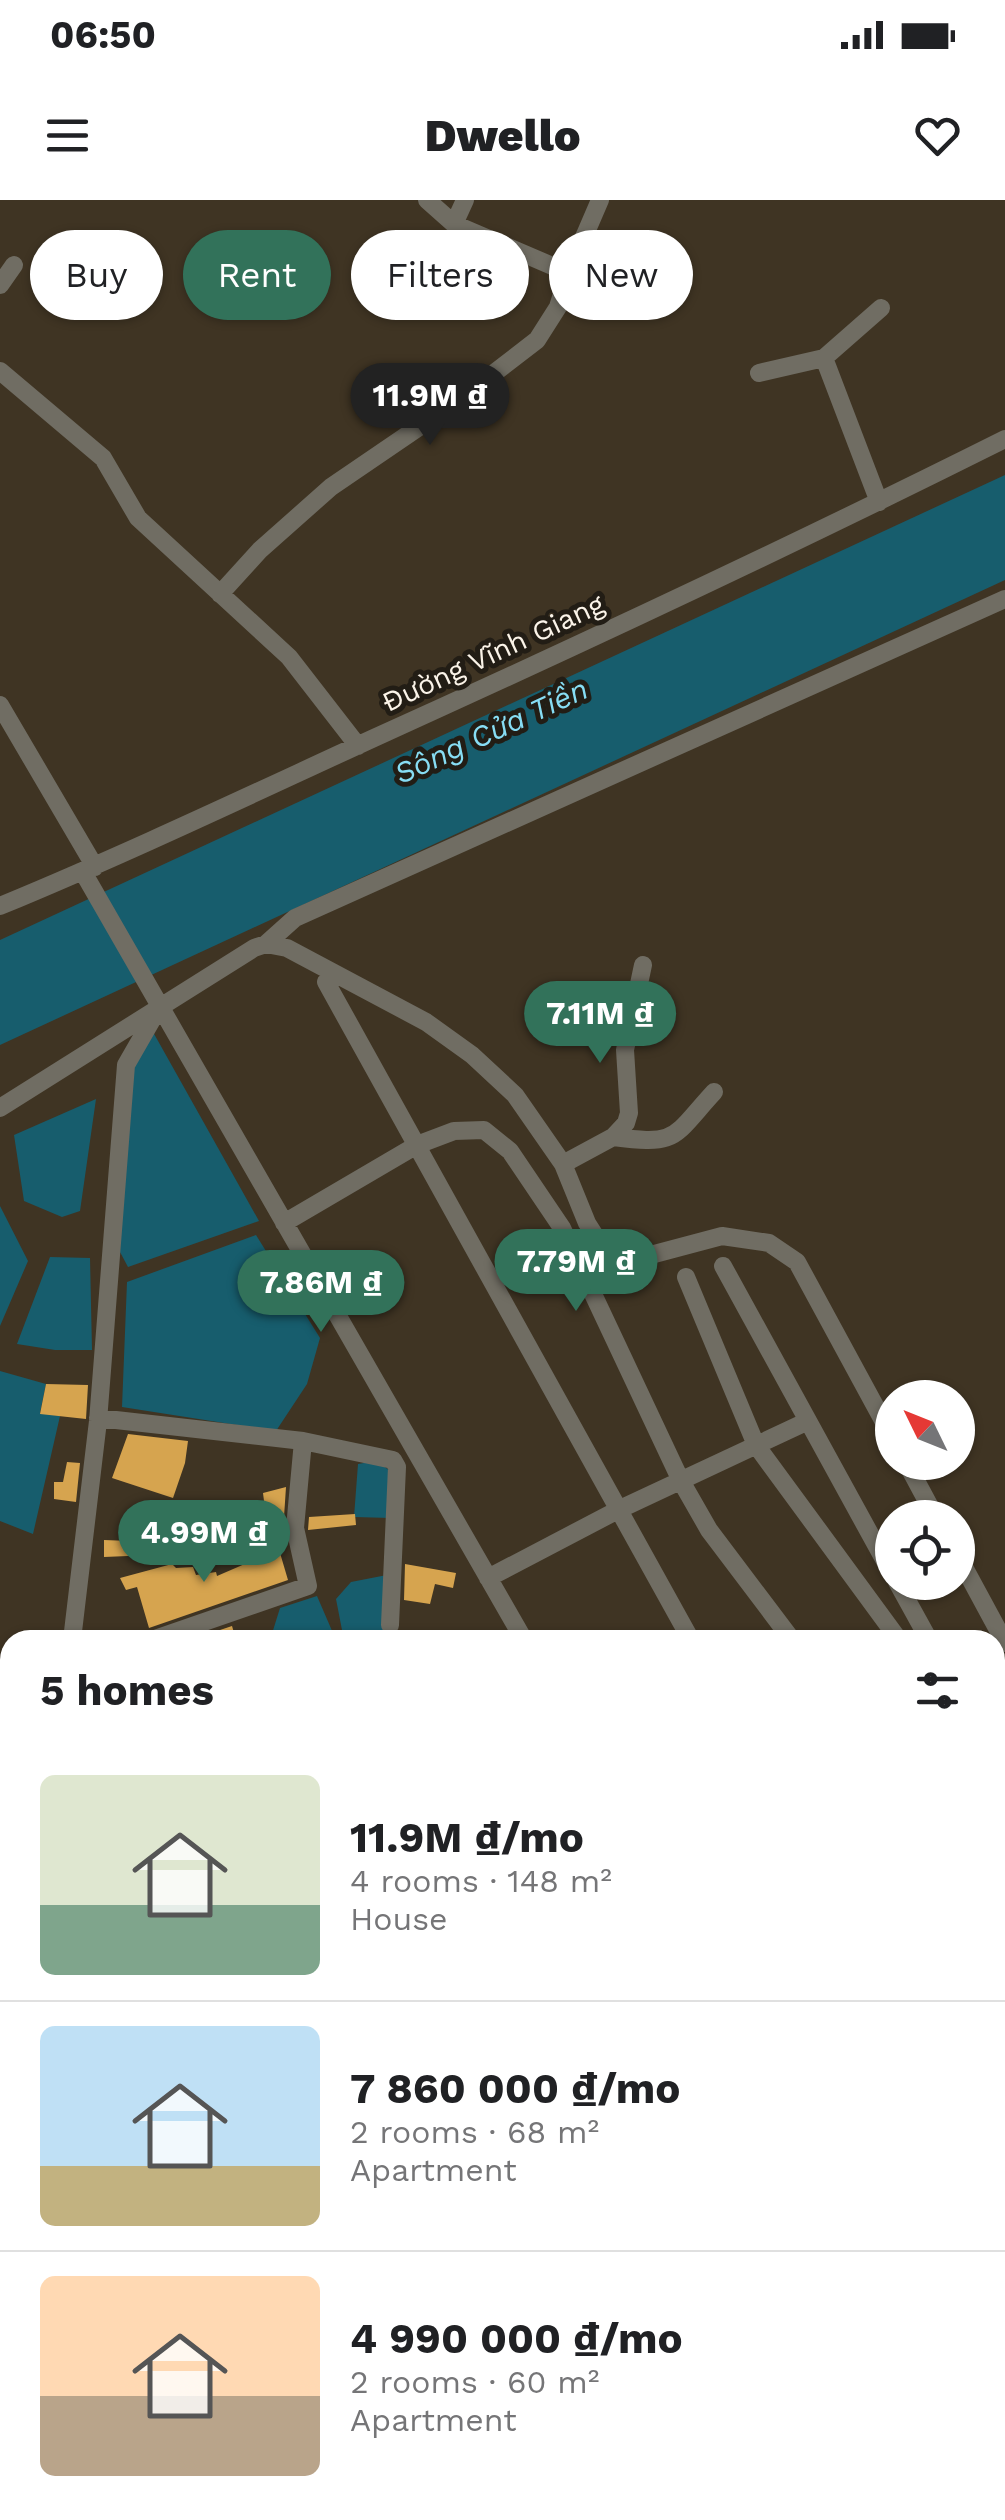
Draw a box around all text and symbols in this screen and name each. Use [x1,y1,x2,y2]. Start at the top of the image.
text: 06:50 [50,13,156,57]
icon: menu [40,108,95,163]
icon: heart [910,108,965,163]
text: Dwello [424,109,581,162]
chip: Buy [30,230,163,320]
chip: Rent [183,230,331,320]
chip: Filters [351,230,529,320]
chip: New [549,230,693,320]
pin: 11.9M ₫ [338,363,522,448]
text: 11.9M ₫ [372,376,488,414]
street label: Đường Vĩnh Giang [377,587,609,719]
water label: Sông Cửa Tiền [389,671,593,791]
pin: 7.11M ₫ [508,981,692,1066]
text: 7.11M ₫ [546,994,654,1032]
pin: 7.79M ₫ [484,1229,668,1314]
text: 7.79M ₫ [517,1242,635,1280]
pin: 7.86M ₫ [229,1250,413,1335]
text: 7.86M ₫ [259,1263,383,1301]
north arrow [875,1380,975,1480]
map controls [875,1380,975,1600]
pin: 4.99M ₫ [112,1500,296,1585]
button: locate [875,1500,975,1600]
text: 4.99M ₫ [140,1513,268,1551]
icon: filters [910,1663,965,1718]
text: 5 homes [40,1666,214,1715]
text: 11.9M ₫/mo [350,1813,584,1862]
icon: home [120,1815,240,1935]
text: 4 rooms · 148 m² [350,1862,612,1900]
text: House [350,1900,448,1938]
text: 7 860 000 ₫/mo [350,2064,680,2113]
icon: home [120,2066,240,2186]
text: 2 rooms · 68 m² [350,2113,599,2151]
text: Apartment [350,2151,517,2189]
text: 4 990 000 ₫/mo [350,2314,683,2363]
icon: home [120,2316,240,2436]
text: 2 rooms · 60 m² [350,2363,599,2401]
text: Apartment [350,2401,517,2439]

